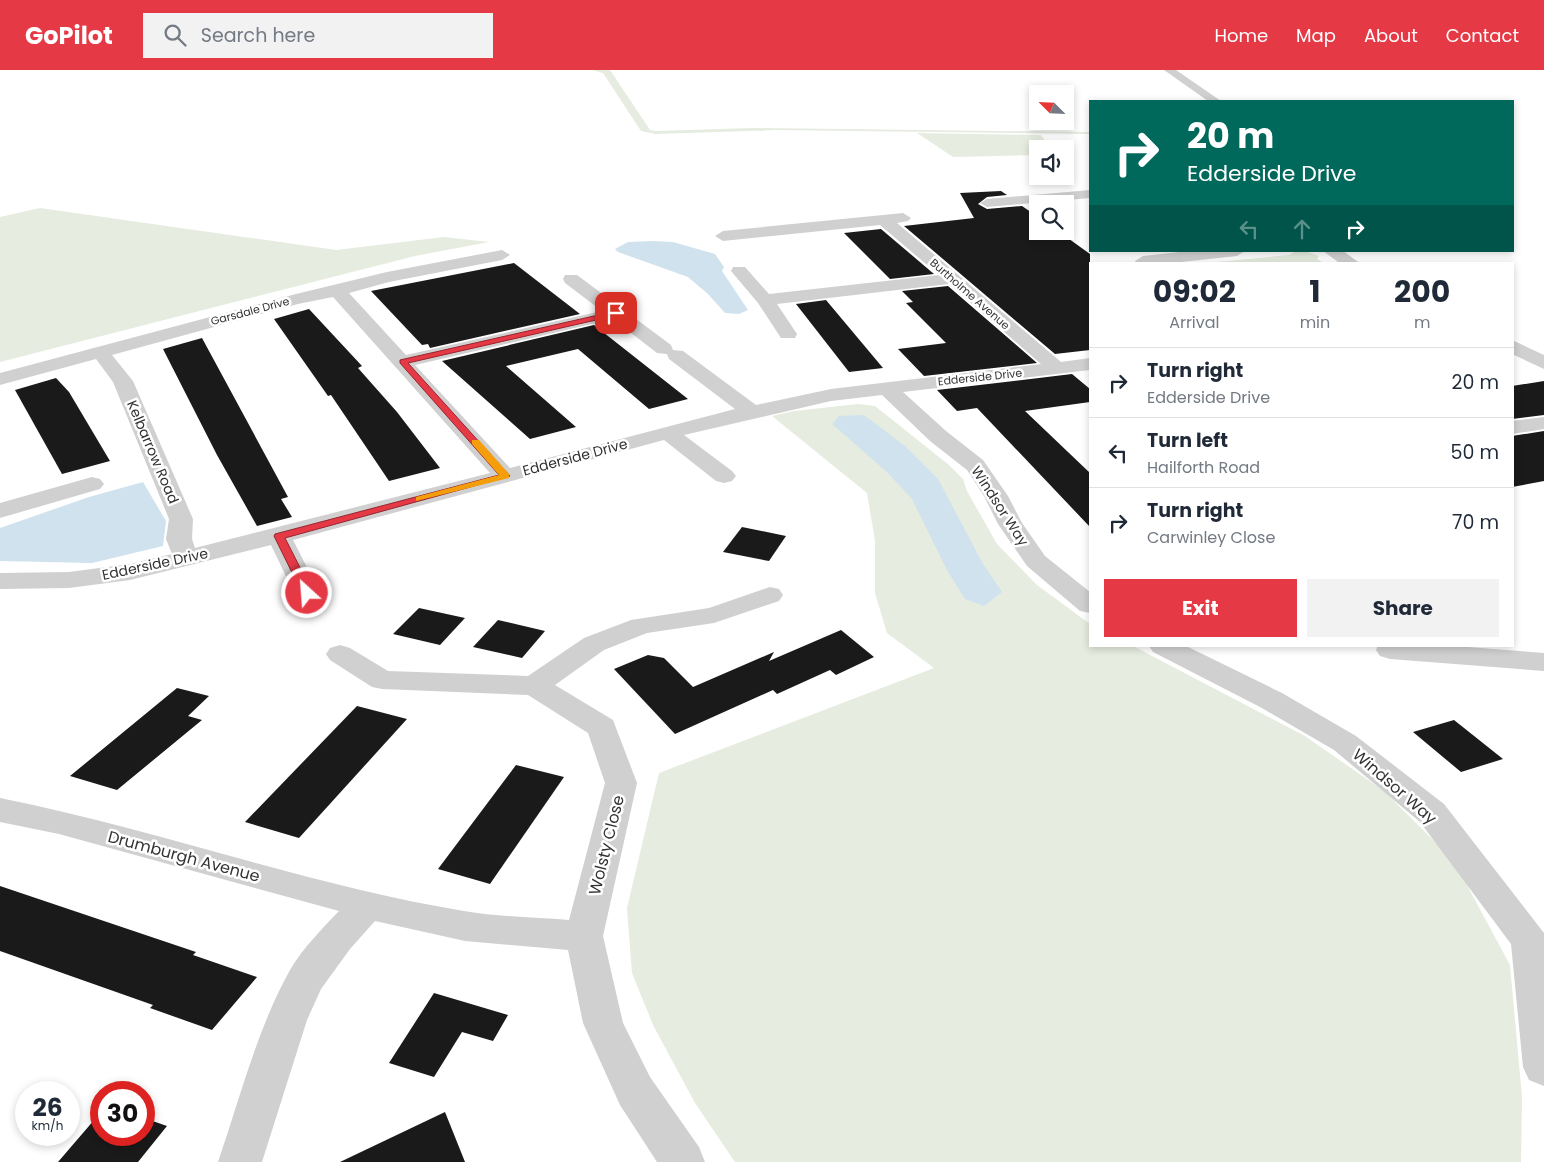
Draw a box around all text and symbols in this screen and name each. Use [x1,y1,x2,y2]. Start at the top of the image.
search box [143,13,493,58]
text: GoPilot [25,19,113,52]
icon: search [161,21,189,49]
text: Search here [201,22,315,49]
text: Home [1214,23,1268,48]
text: Map [1296,23,1336,48]
text: About [1364,23,1418,48]
text: Contact [1446,23,1519,48]
north arrow [1029,85,1074,130]
map controls [1029,85,1074,240]
text: 20 m [1187,111,1274,160]
icon: right [1104,120,1169,185]
button: sound [1029,140,1074,185]
text: Edderside Drive [1187,158,1356,189]
button: search [1029,195,1074,240]
icon: left [1235,215,1263,243]
icon: ahead [1288,215,1316,243]
icon: right [1341,215,1369,243]
street label: Burtholme Avenue [927,255,1014,333]
text: 09:02 [1153,270,1236,313]
text: 1 [1309,270,1321,313]
text: 200 [1394,270,1450,313]
pin [595,292,637,334]
street label: Garsdale Drive [209,293,291,329]
icon: arrive [602,299,630,327]
text: Arrival [1169,311,1220,334]
text: min [1300,311,1330,334]
text: m [1414,311,1430,334]
text: Turn right [1147,357,1243,384]
street label: Edderside Drive [937,365,1023,389]
icon: right [1104,369,1132,397]
text: 20 m [1451,369,1499,396]
text: Edderside Drive [1147,386,1270,409]
street label: Kelbarrow Road [122,397,184,507]
text: Turn left [1147,427,1228,454]
street label: Edderside Drive [520,433,630,481]
icon: left [1104,439,1132,467]
text: 50 m [1450,439,1499,466]
text: Hailforth Road [1147,456,1260,479]
street label: Windsor Way [967,462,1033,550]
text: Turn right [1147,497,1243,524]
icon: right [1104,509,1132,537]
text: 70 m [1452,509,1499,536]
text: Carwinley Close [1147,526,1275,549]
street label: Edderside Drive [100,543,210,585]
position arrow [280,566,332,618]
button: Exit [1104,579,1297,637]
button: Share [1307,579,1499,637]
street label: Windsor Way [1348,743,1442,829]
street label: Wolsty Close [583,793,630,897]
street label: Drumburgh Avenue [105,825,262,888]
speed limit sign: 30 [90,1081,155,1146]
text: 26 [32,1090,63,1125]
text: km/h [32,1117,63,1134]

